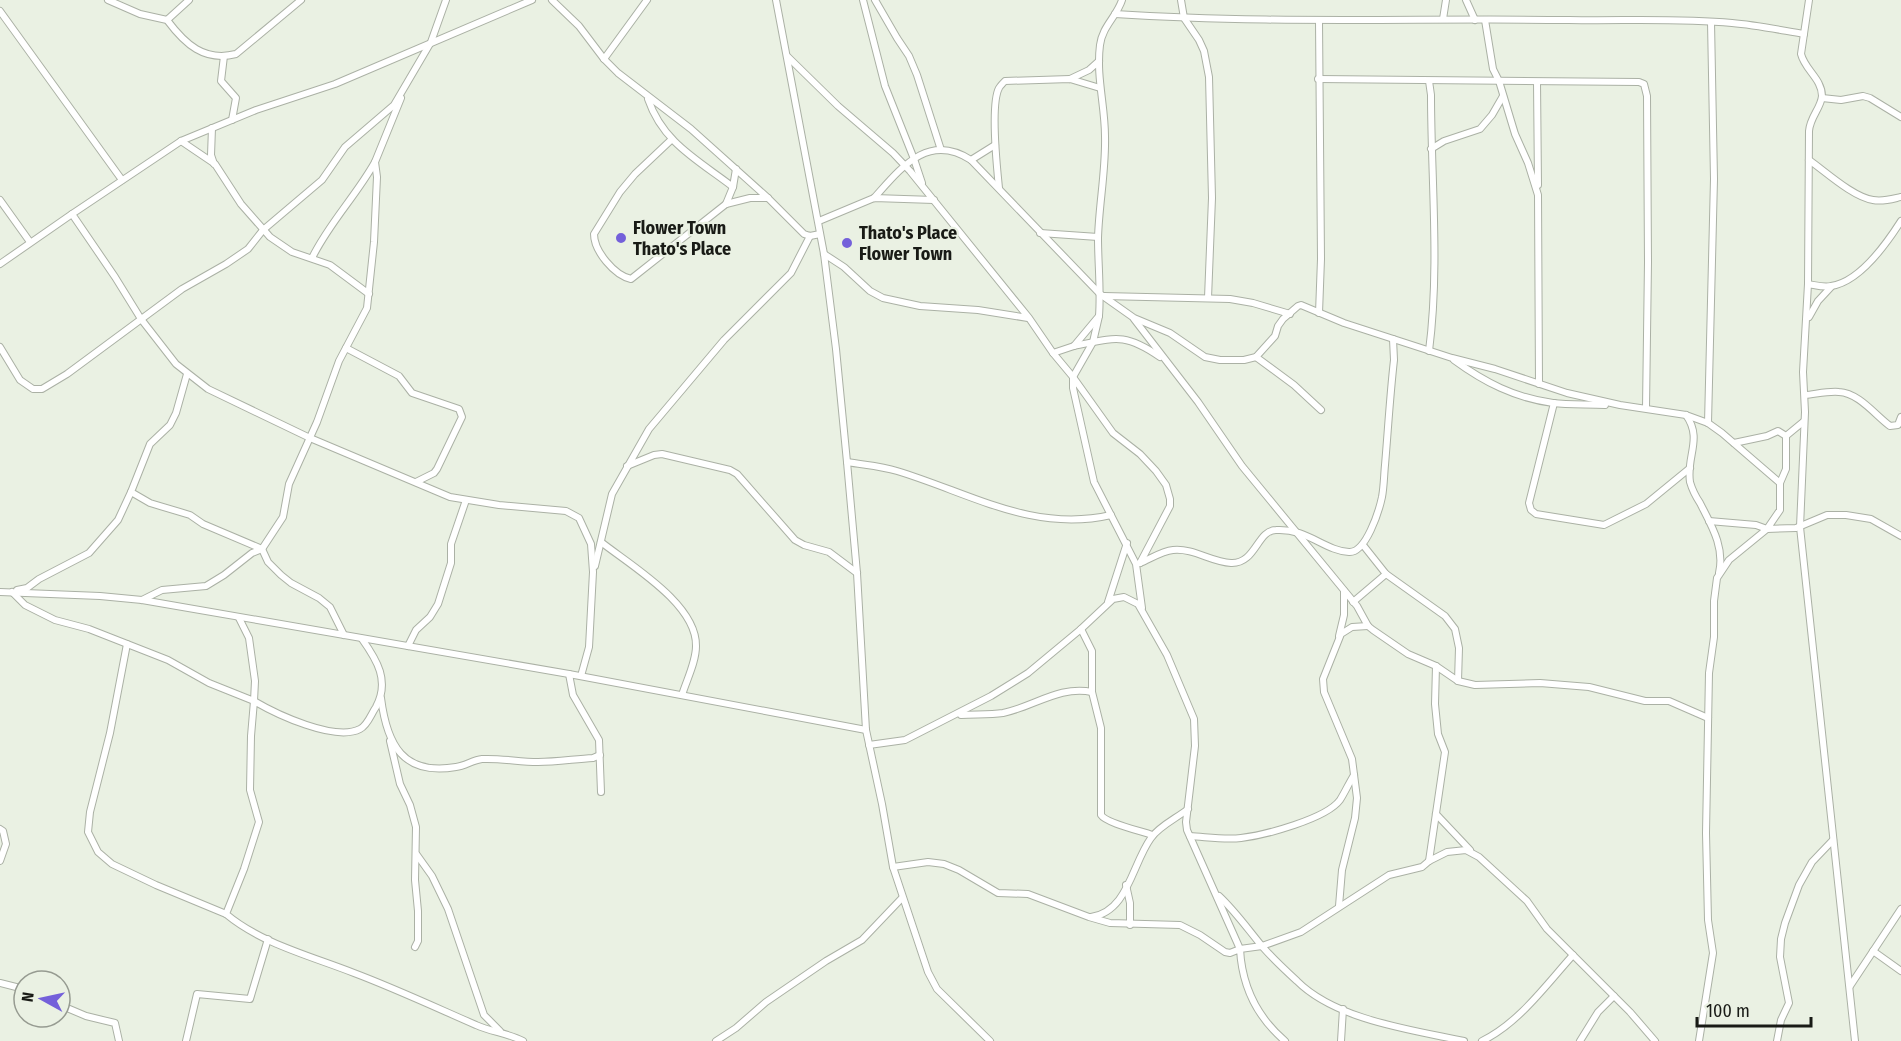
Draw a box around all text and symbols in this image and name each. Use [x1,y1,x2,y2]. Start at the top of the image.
place label: Flower Town Thato's Place [633,217,731,260]
place label: Thato's Place Flower Town [859,222,957,265]
marker: Flower Town Thato's Place [614,231,628,245]
marker: Thato's Place Flower Town [840,236,854,250]
north arrow [12,969,72,1029]
scale bar [1697,990,1811,1028]
text: N [18,991,38,1003]
text: 100 m [1706,1000,1750,1022]

